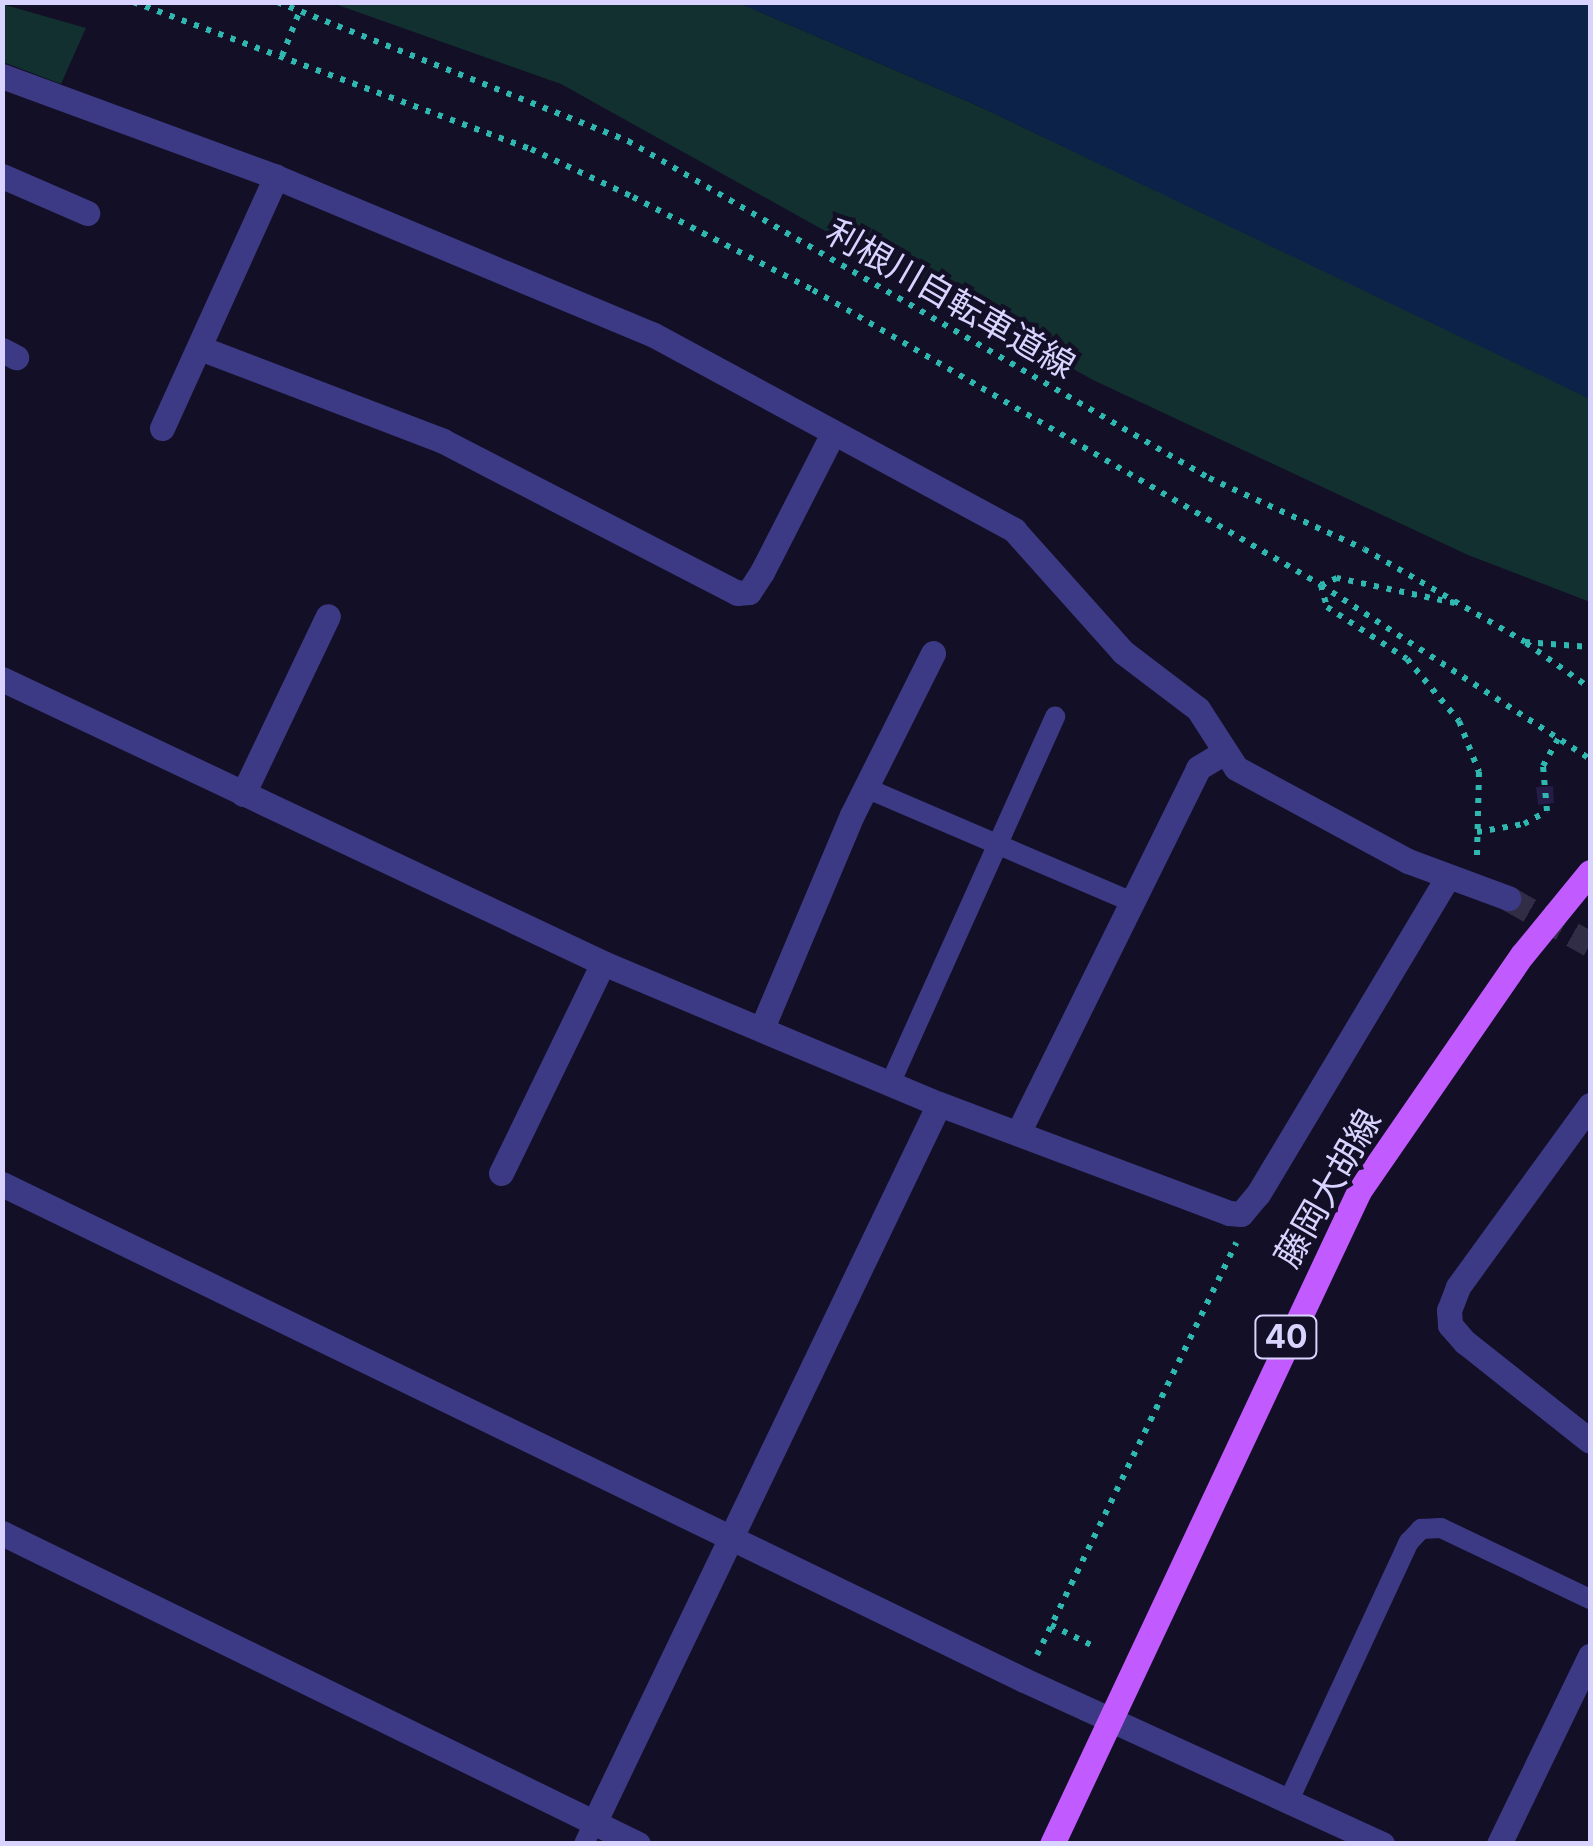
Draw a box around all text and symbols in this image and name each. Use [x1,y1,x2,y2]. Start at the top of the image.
street label: 利根川自転車道線 [819,210,1083,386]
street label: 藤岡大胡線 [1265,1102,1389,1274]
road number: 40 [1254,1310,1318,1364]

